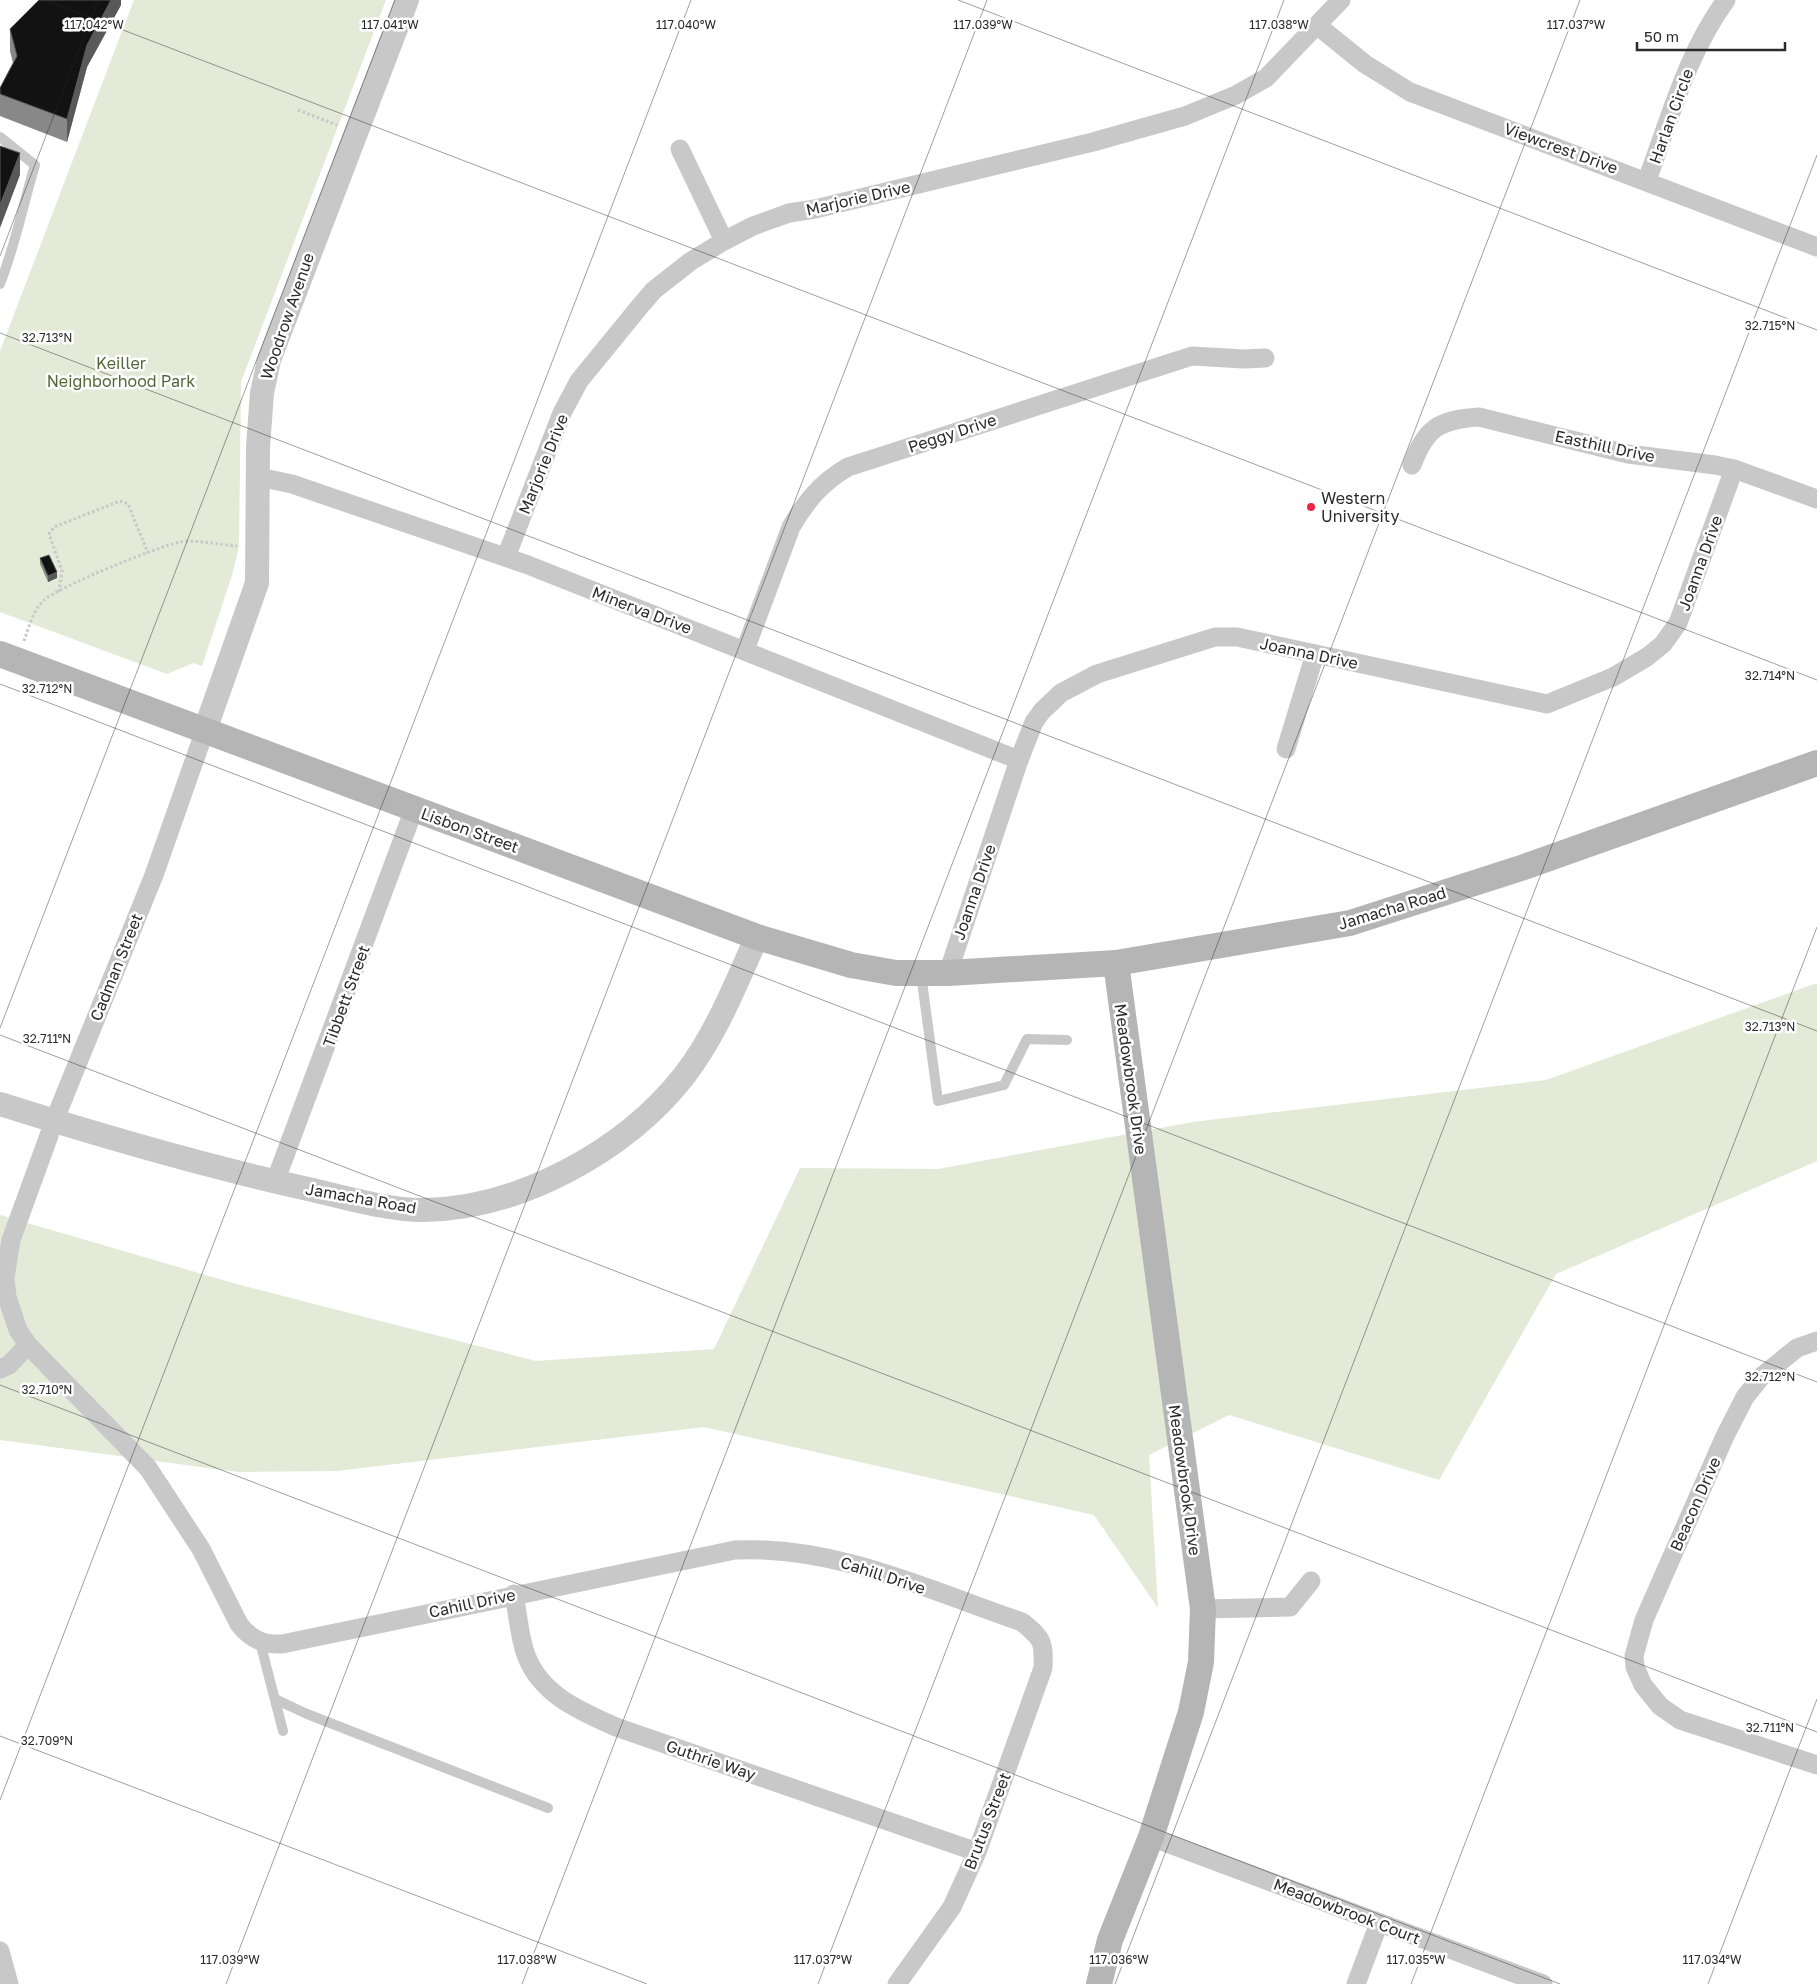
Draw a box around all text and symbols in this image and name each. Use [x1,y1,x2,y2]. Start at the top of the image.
text: 117.042°W [64,17,124,32]
text: 117.041°W [361,17,419,32]
text: 117.040°W [656,17,716,32]
text: 117.039°W [953,17,1013,32]
text: 117.038°W [1249,17,1309,32]
text: 117.037°W [1547,17,1606,32]
scale bar [1637,20,1784,52]
text: 50 m [1644,27,1679,45]
street label: Harlan Circle [1645,66,1697,166]
street label: Viewcrest Drive [1501,118,1621,178]
street label: Marjorie Drive [804,176,912,220]
street label: Woodrow Avenue [256,250,318,382]
text: 32.715°N [1745,318,1795,333]
text: 32.713°N [22,330,72,345]
park label: Keiller Neighborhood Park [47,353,195,391]
street label: Peggy Drive [905,409,999,457]
street label: Marjorie Drive [514,411,572,517]
street label: Easthill Drive [1553,426,1657,466]
place label: Western University [1321,488,1399,526]
marker: Western University [1305,501,1317,513]
street label: Joanna Drive [1674,513,1726,613]
street label: Minerva Drive [589,582,695,638]
street label: Joanna Drive [1258,633,1360,673]
text: 32.714°N [1745,668,1795,683]
text: 32.712°N [22,681,72,696]
street label: Lisbon Street [418,803,522,857]
street label: Joanna Drive [948,842,1000,942]
street label: Jamacha Road [1336,882,1448,934]
street label: Cadman Street [85,910,147,1024]
street label: Tibbett Street [318,942,374,1050]
street label: Meadowbrook Drive [1111,1002,1151,1156]
text: 32.713°N [1745,1019,1795,1034]
text: 32.711°N [23,1031,71,1046]
street label: Jamacha Road [304,1178,418,1218]
text: 32.712°N [1745,1369,1795,1384]
text: 32.710°N [21,1382,73,1397]
street label: Meadowbrook Drive [1165,1403,1205,1557]
street label: Beacon Drive [1665,1454,1725,1554]
street label: Cahill Drive [838,1552,928,1598]
street label: Cahill Drive [427,1584,517,1622]
text: 32.711°N [1746,1720,1794,1735]
text: 32.709°N [21,1733,73,1748]
street label: Guthrie Way [664,1735,758,1785]
street label: Brutus Street [959,1770,1015,1872]
street label: Meadowbrook Court [1271,1874,1423,1948]
text: 117.039°W [200,1952,260,1967]
text: 117.038°W [497,1952,557,1967]
text: 117.037°W [794,1952,853,1967]
text: 117.036°W [1089,1952,1149,1967]
text: 117.035°W [1386,1952,1446,1967]
text: 117.034°W [1683,1952,1742,1967]

